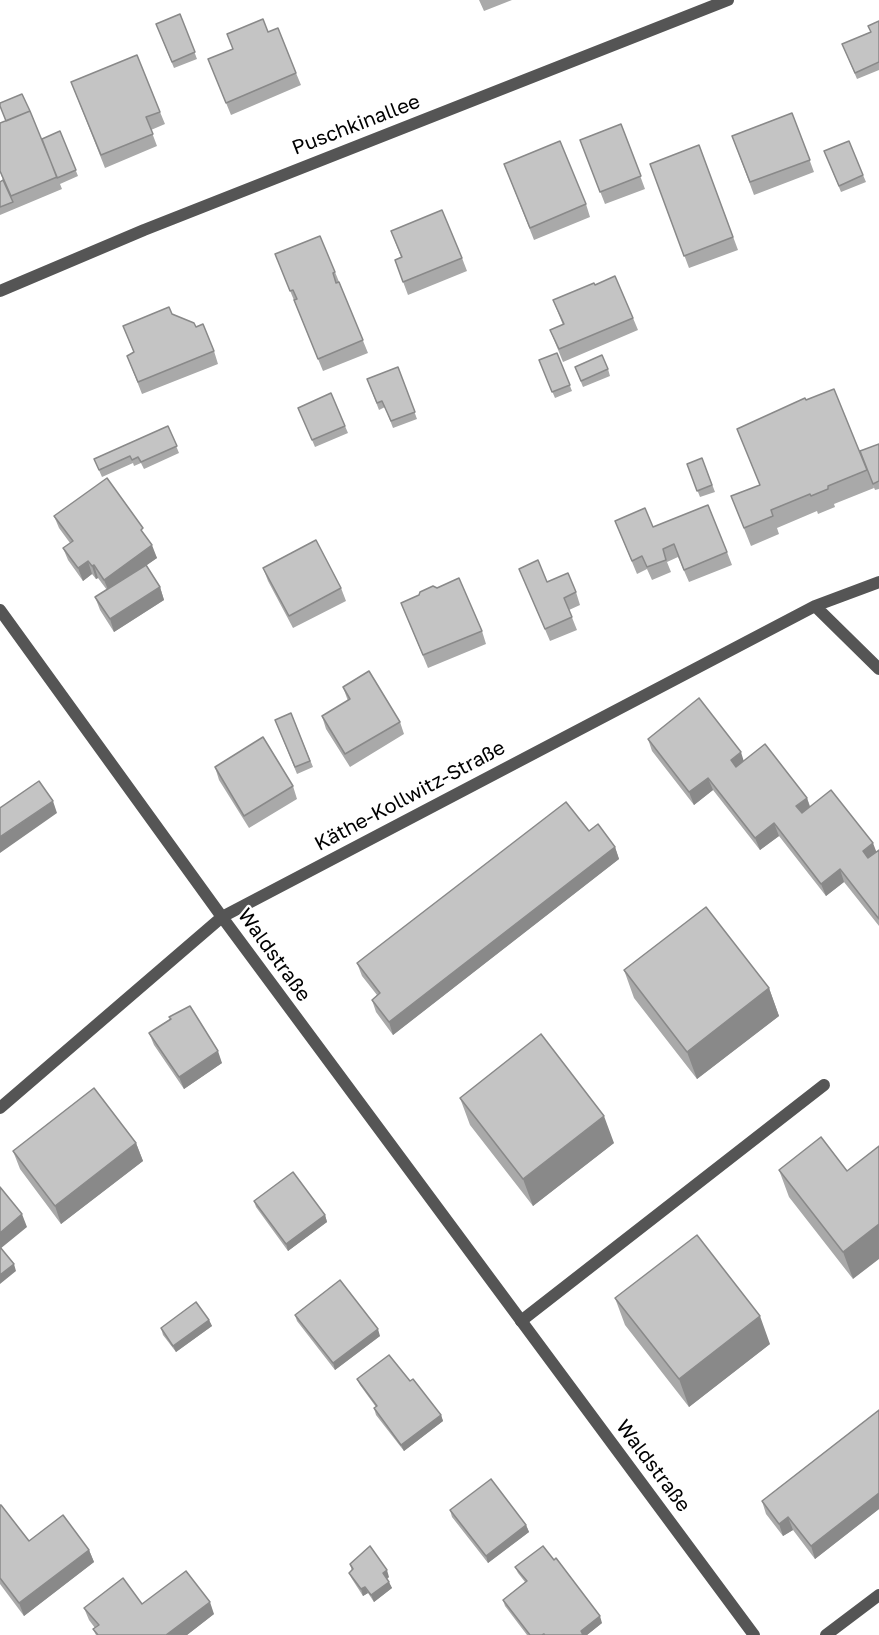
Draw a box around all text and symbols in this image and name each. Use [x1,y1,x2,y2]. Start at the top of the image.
street label: Puschkinallee [289,90,423,160]
street label: Käthe-Kollwitz-Straße [311,736,509,856]
street label: Waldstraße [232,904,316,1006]
street label: Waldstraße [611,1415,695,1517]

